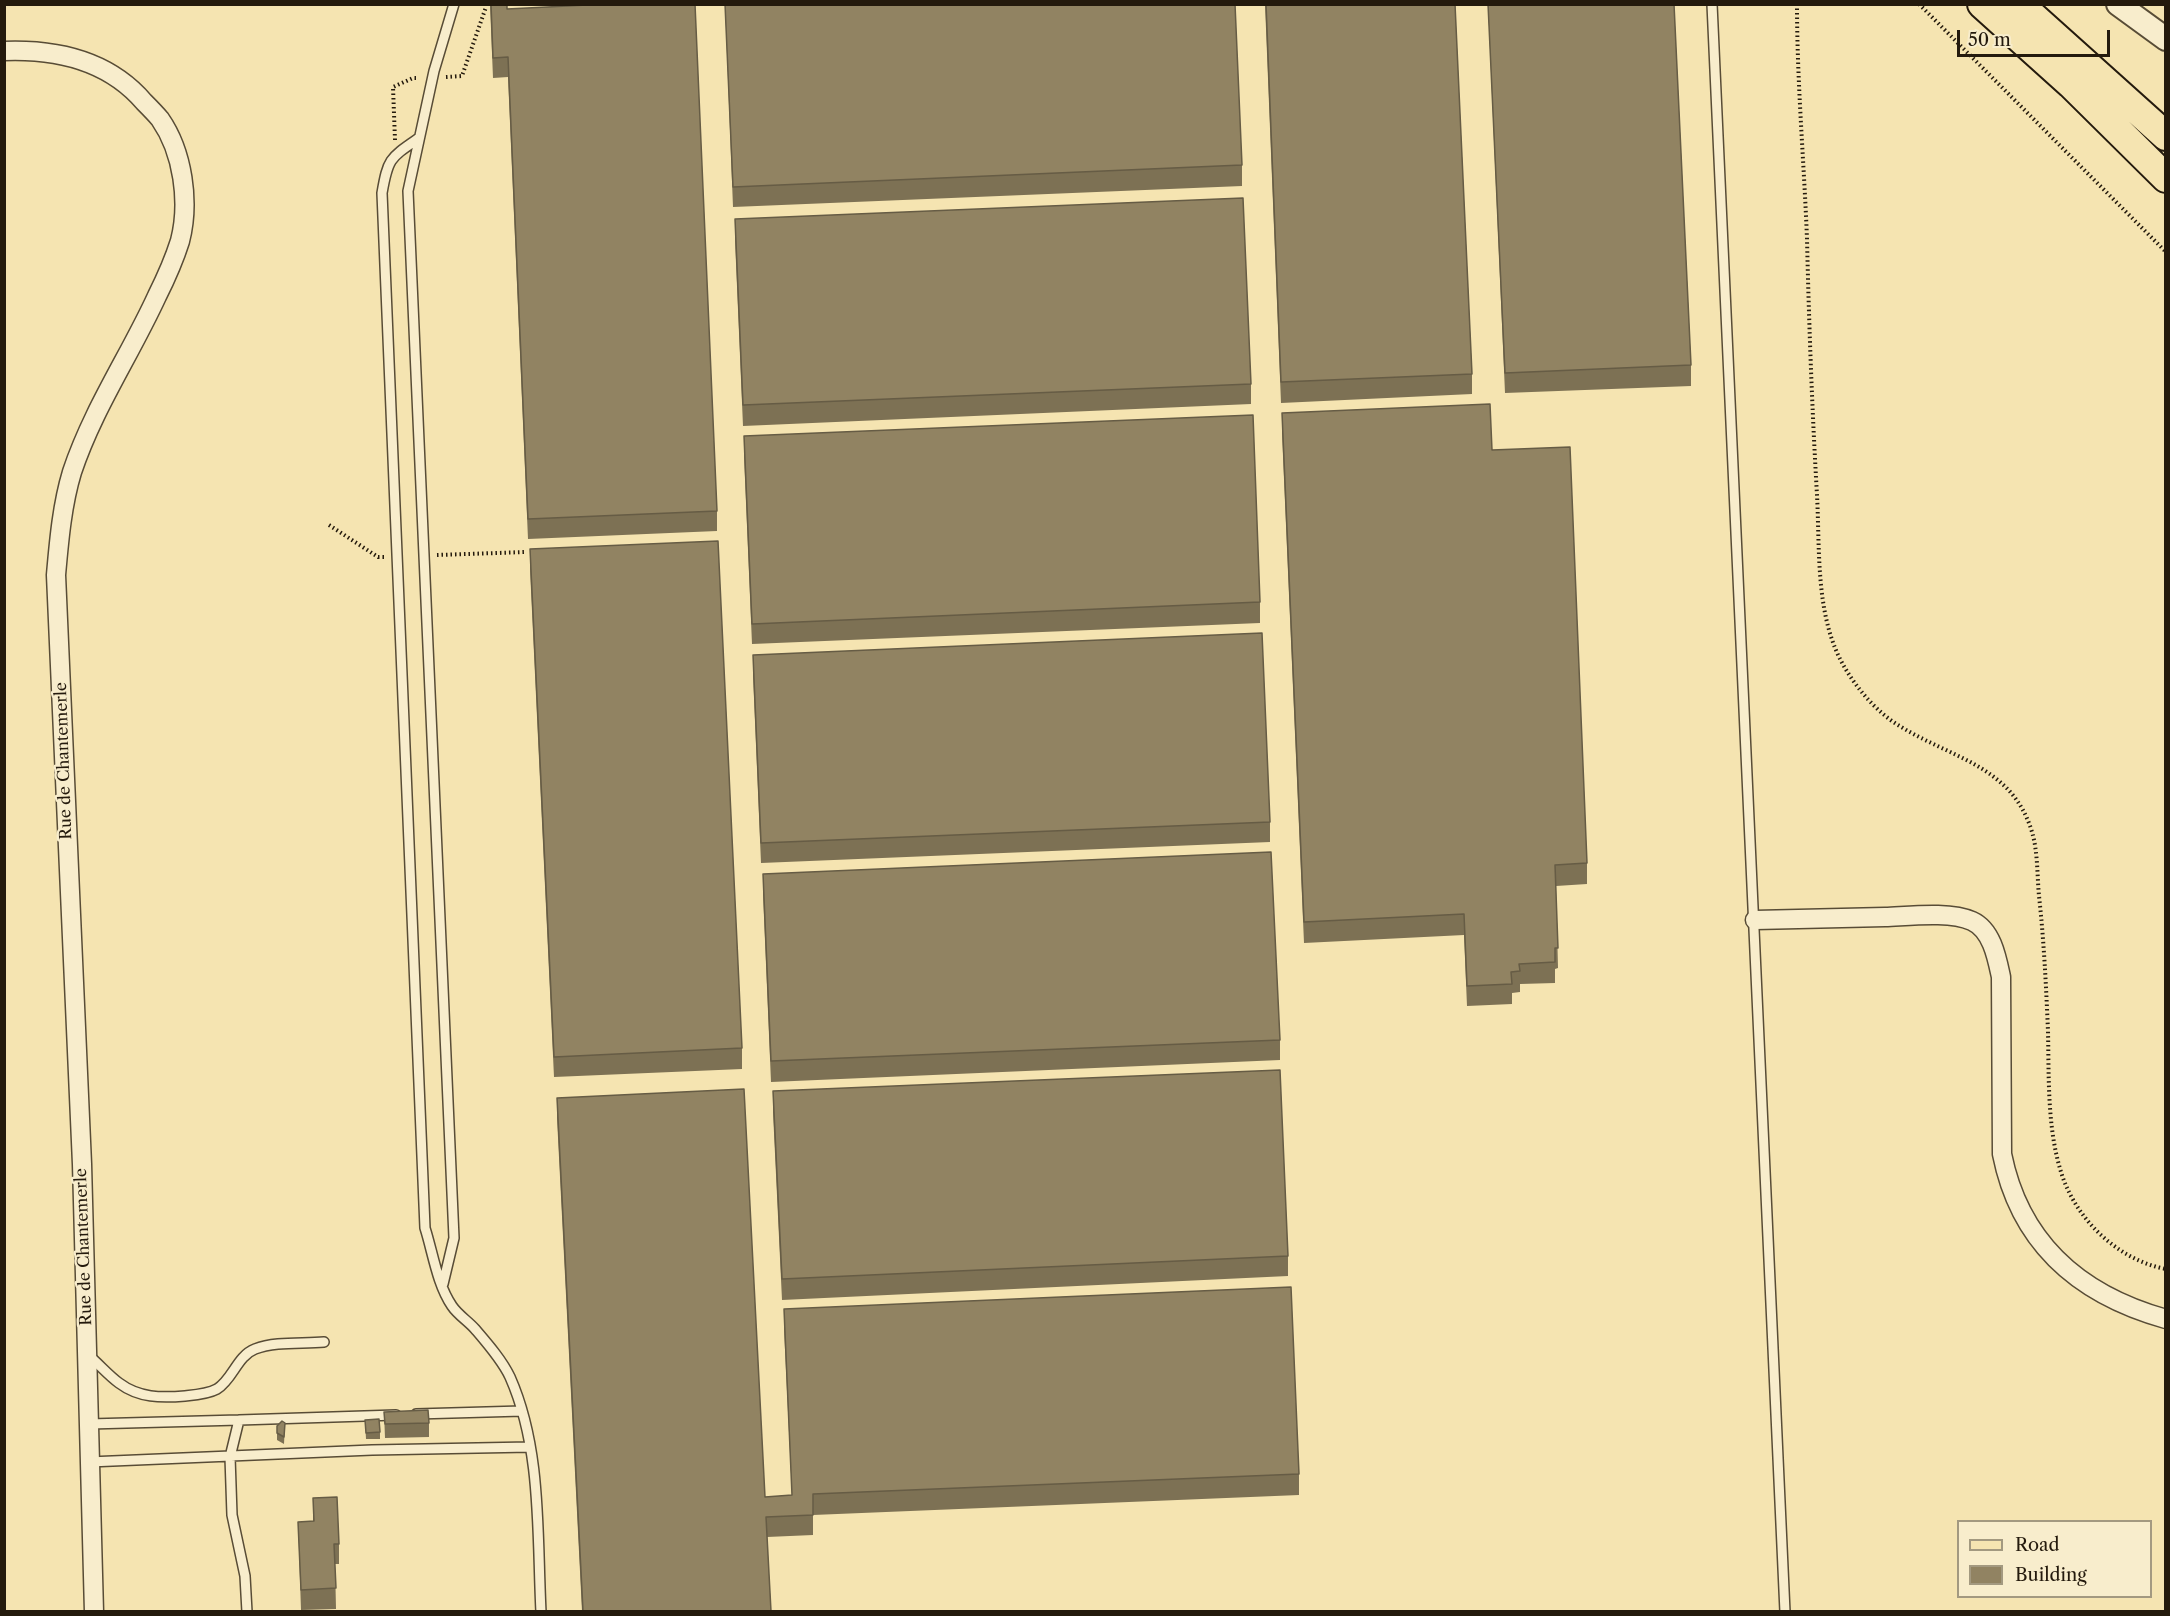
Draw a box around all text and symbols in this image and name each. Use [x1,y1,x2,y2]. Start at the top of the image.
scale bar [1960,18,2113,56]
text: 50 m [1968,29,2011,51]
street label: Rue de Chantemerle [52,682,76,840]
street label: Rue de Chantemerle [72,1168,96,1326]
legend [1957,1520,2152,1598]
text: Road [2015,1534,2060,1556]
text: Building [2015,1564,2087,1586]

